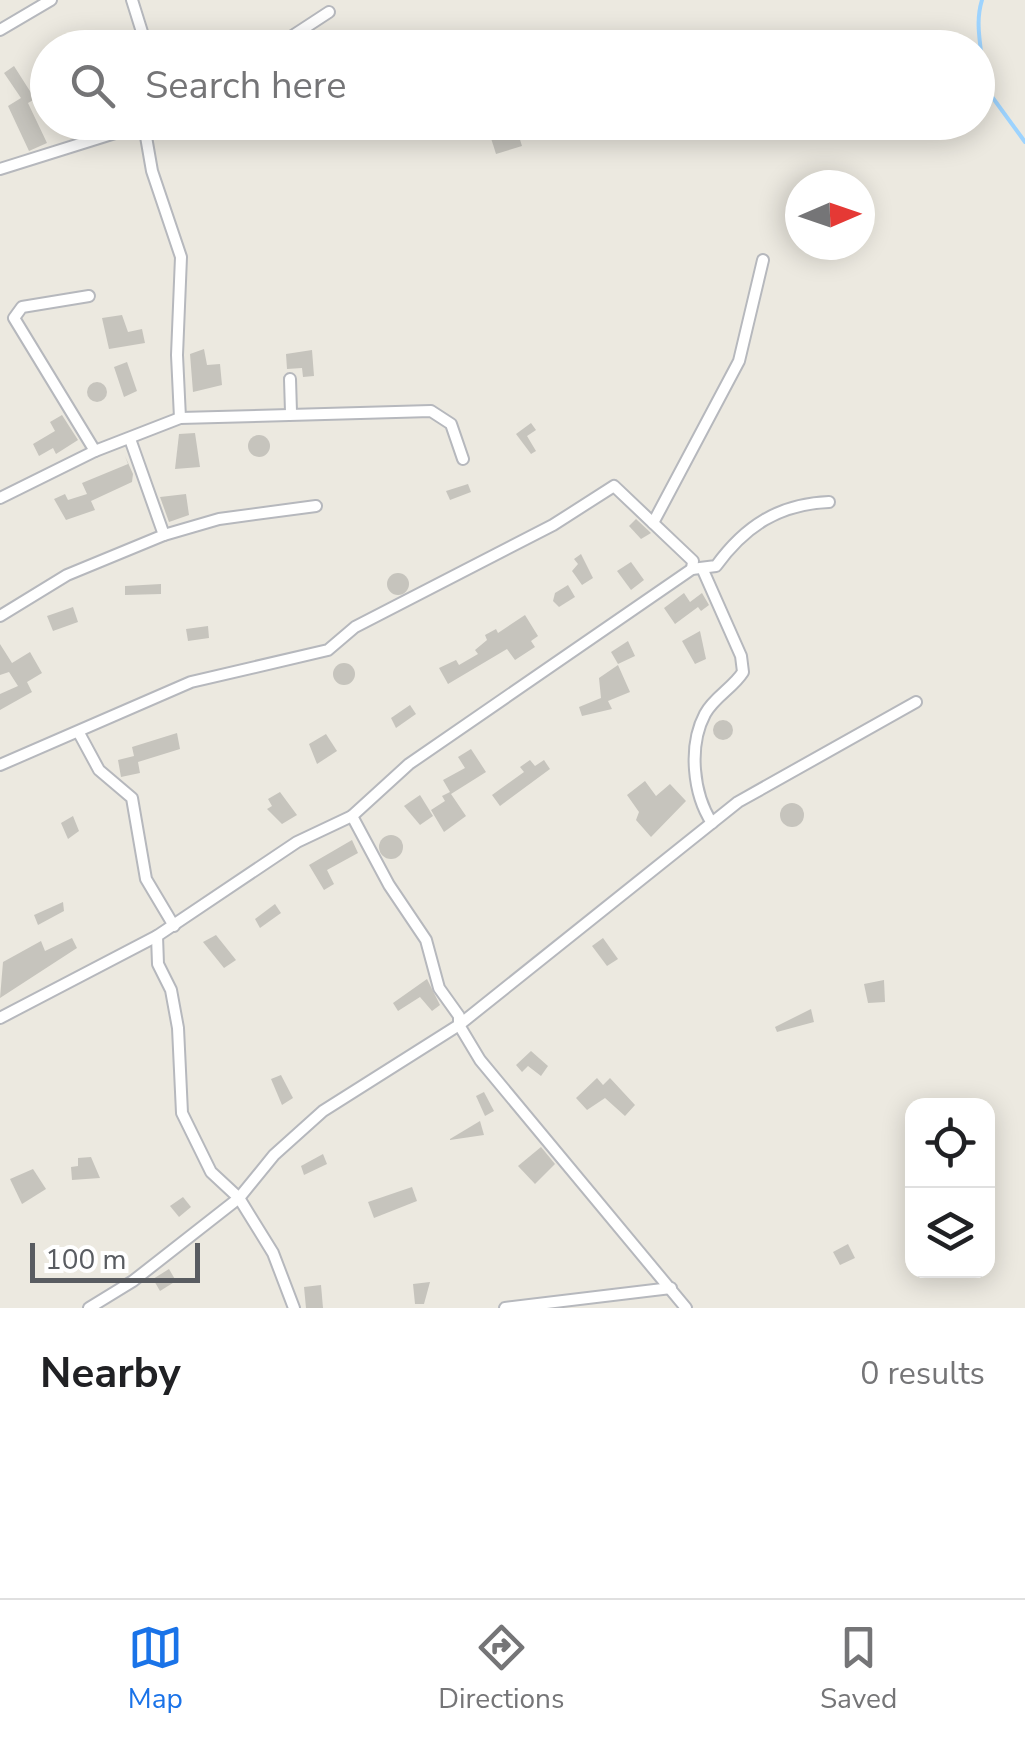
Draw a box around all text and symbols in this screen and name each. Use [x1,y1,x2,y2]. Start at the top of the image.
search box [30,30,995,140]
icon: search [65,58,120,113]
text: Search here [145,60,346,111]
north arrow [785,170,875,260]
map controls [905,1098,995,1278]
button: locate [905,1098,995,1188]
button: layers [905,1188,995,1278]
scale bar [30,1238,200,1282]
text: 100 m [45,1241,127,1279]
text: Nearby [40,1345,181,1402]
text: 0 results [860,1352,985,1395]
tab: Map [128,1620,183,1718]
tab: Directions [438,1620,564,1718]
tab: Saved [820,1620,897,1718]

